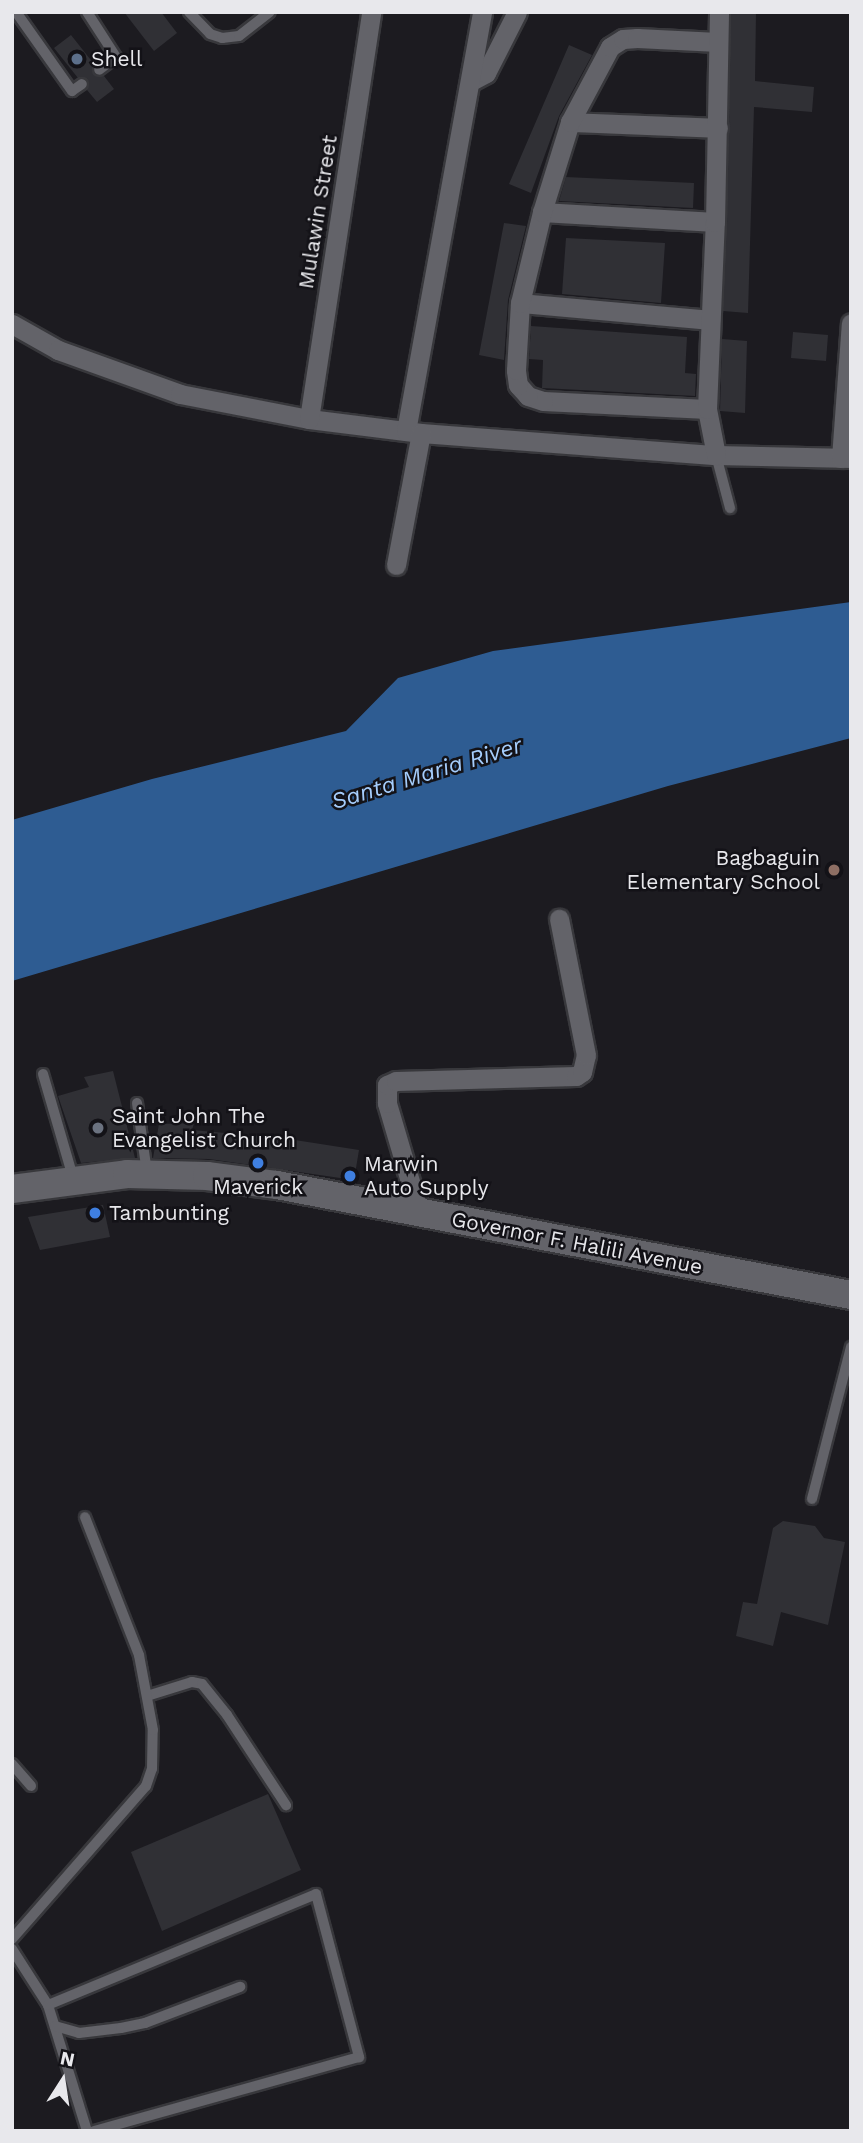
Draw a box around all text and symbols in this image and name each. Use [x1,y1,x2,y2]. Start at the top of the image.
place label: Shell [91,46,142,72]
marker: Shell [69,51,85,67]
street label: Mulawin Street [293,133,343,291]
water label: Santa Maria River [328,732,526,816]
place label: Bagbaguin Elementary School [626,845,820,895]
marker: Bagbaguin Elementary School [826,862,842,878]
place label: Saint John The Evangelist Church [112,1103,296,1153]
marker: Saint John The Evangelist Church [90,1120,106,1136]
place label: Marwin Auto Supply [364,1151,489,1201]
marker: Maverick [250,1155,266,1171]
marker: Marwin Auto Supply [342,1168,358,1184]
place label: Maverick [213,1174,303,1200]
place label: Tambunting [109,1200,229,1226]
marker: Tambunting [87,1205,103,1221]
street label: Governor F. Halili Avenue [449,1206,705,1280]
north arrow [28,2045,98,2115]
text: N [58,2046,77,2072]

